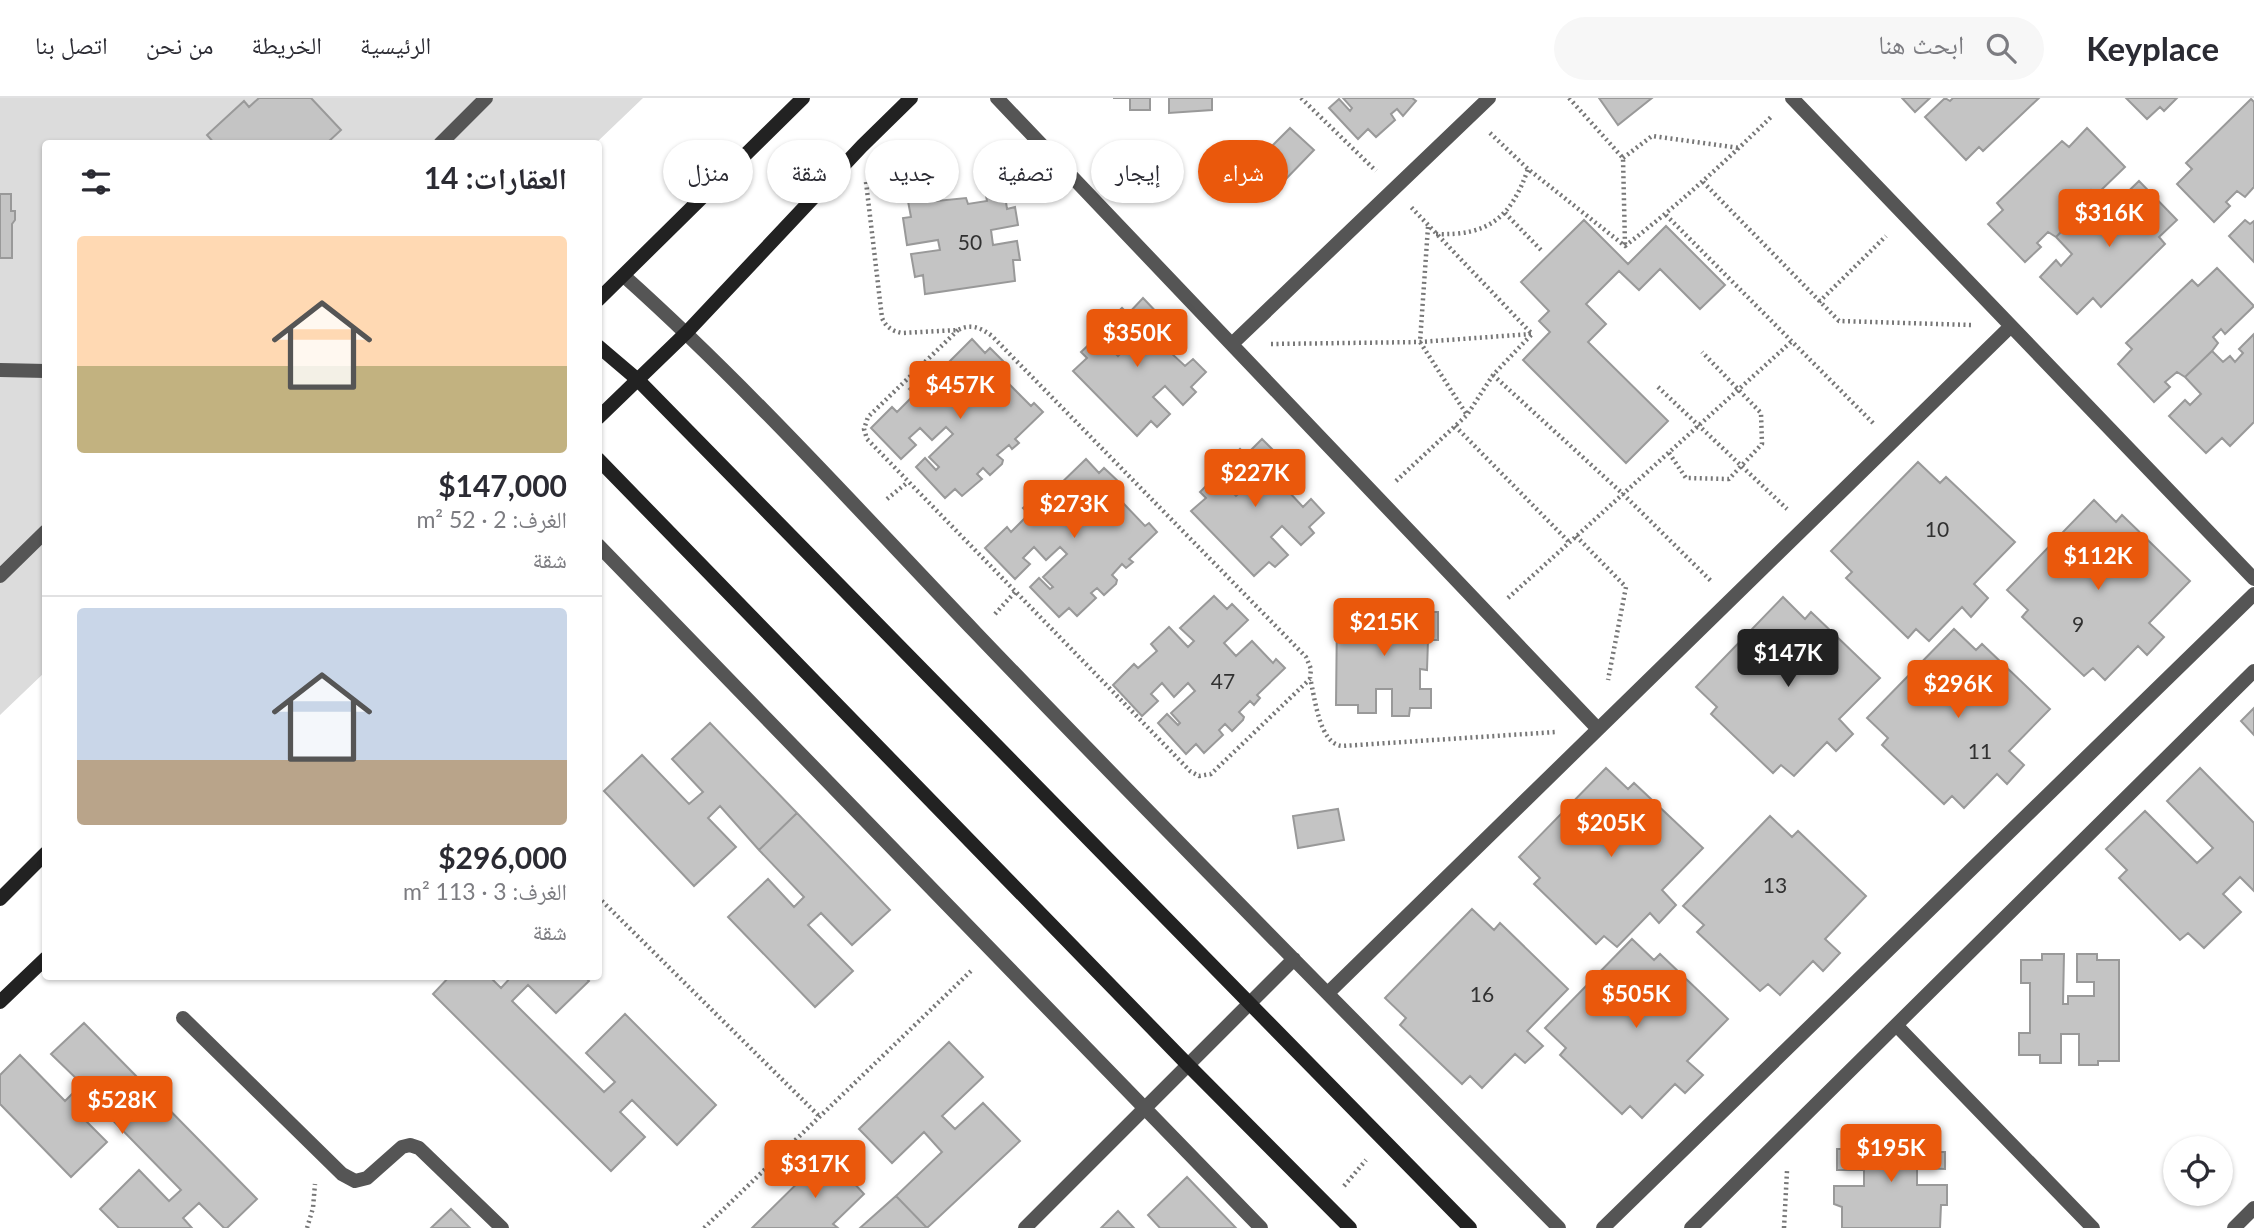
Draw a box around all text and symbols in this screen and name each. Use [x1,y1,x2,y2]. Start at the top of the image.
search box [1554,17,2044,80]
text: ابحث هنا [1878,28,1964,60]
text: Keyplace [2086,28,2219,68]
icon: search [1982,29,2020,67]
text: اتصل بنا [35,30,108,59]
text: من نحن [146,30,213,59]
text: الخريطة [251,30,322,59]
text: الرئيسية [360,30,431,59]
chip: منزل [663,140,753,203]
chip: شقة [767,140,851,203]
chip: جديد [865,140,959,203]
chip: تصفية [973,140,1077,203]
chip: إيجار [1091,140,1184,203]
chip: شراء [1198,140,1288,203]
text: العقارات: 14 [424,159,567,195]
icon: filters [77,163,115,201]
pin: $316K [2060,190,2158,249]
text: $316K [2074,198,2144,226]
house number: 50 [958,229,982,254]
icon: home [259,282,385,408]
pin: $350K [1088,310,1186,369]
text: $350K [1102,318,1172,346]
pin: $457K [911,362,1009,421]
text: $457K [925,370,995,398]
pin: $227K [1206,450,1304,509]
text: $227K [1220,458,1290,486]
text: $147,000 [438,467,567,503]
pin: $273K [1025,480,1123,540]
text: $273K [1039,489,1109,517]
text: الغرف: 2 · 52 m² [416,505,567,533]
house number: 10 [1925,516,1949,541]
pin: $112K [2049,532,2147,592]
text: $112K [2063,541,2133,569]
text: شقة [533,545,567,573]
pin: $215K [1335,598,1433,658]
text: $215K [1349,607,1419,635]
house number: 9 [2072,611,2084,636]
pin: $147K [1739,630,1837,689]
text: $147K [1753,638,1823,666]
icon: home [259,654,385,780]
pin: $296K [1909,660,2007,720]
house number: 47 [1211,668,1235,693]
text: $296K [1923,669,1993,697]
house number: 11 [1968,738,1992,763]
pin: $205K [1562,800,1660,859]
text: $205K [1576,808,1646,836]
text: $296,000 [438,839,567,875]
house number: 13 [1763,872,1787,897]
text: الغرف: 3 · 113 m² [403,877,567,905]
text: شقة [533,917,567,945]
pin: $505K [1587,970,1685,1030]
text: $505K [1601,979,1671,1007]
house number: 16 [1470,981,1494,1006]
pin: $528K [73,1076,171,1136]
text: $528K [87,1085,157,1113]
pin: $195K [1842,1124,1940,1184]
text: $195K [1856,1133,1926,1161]
map controls [2163,1136,2233,1206]
button: locate [2163,1136,2233,1206]
pin: $317K [766,1140,864,1200]
text: $317K [780,1149,850,1177]

